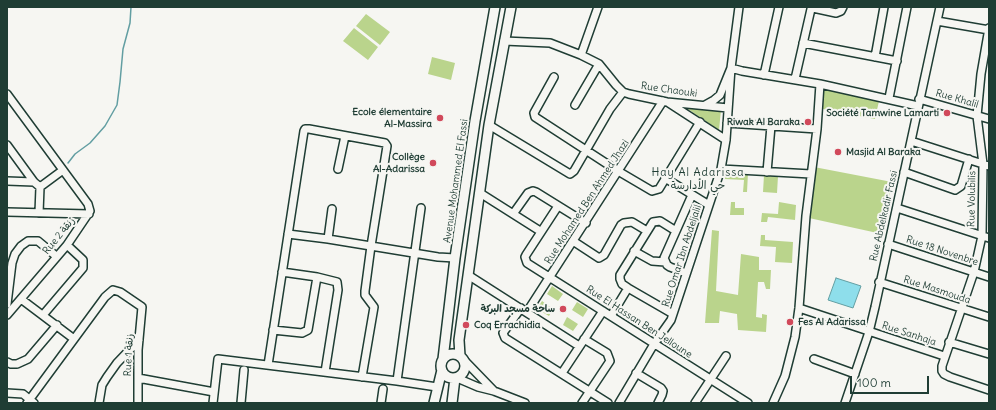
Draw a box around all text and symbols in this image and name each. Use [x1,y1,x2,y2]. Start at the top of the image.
street label: Rue Chaouki [640,80,698,100]
street label: Rue Khalil [934,87,980,111]
place label: Ecole élementaire Al-Massira [352,106,432,130]
place label: Société Tamwine Lamarti [826,107,939,119]
marker: Société Tamwine Lamarti [942,108,952,118]
marker: Ecole élementaire Al-Massira [435,113,445,123]
place label: Riwak Al Baraka [727,116,800,128]
marker: Riwak Al Baraka [803,117,813,127]
street label: Avenue Mohammed El Fassi [441,118,471,244]
street label: Rue Mohamed Ben Ahmed Jhazi [542,138,632,266]
place label: Masjid Al Baraka [846,146,921,158]
marker: Masjid Al Baraka [833,147,843,157]
place label: Collège Al-Adarissa [373,151,425,174]
marker: Collège Al-Adarissa [428,158,438,168]
district label: Hay Al Adarissa حي الأدارسة [651,166,745,192]
street label: Rue Abdelkadir Fassi [868,169,900,263]
street label: Rue Volubilis [966,171,978,227]
street label: Rue Omar Ibn Abdeljalil [660,203,704,309]
street label: Rue 2 زنقة [40,215,78,257]
street label: Rue 18 Novenbre [904,234,980,268]
street label: Rue Masmouda [902,273,972,307]
street label: Rue El Hassan Ben Jelloune [584,283,694,361]
place label: ساحة مسجد البركة [480,303,555,315]
marker: ساحة مسجد البركة [558,304,568,314]
place label: Fes Al Adarissa [798,316,866,328]
marker: Fes Al Adarissa [785,317,795,327]
place label: Coq Errachidia [474,319,540,331]
marker: Coq Errachidia [461,320,471,330]
street label: Rue Sanhaja [880,320,938,348]
street label: Rue 1 زنقة [122,333,136,377]
scale bar [852,368,931,394]
text: 100 m [857,375,891,390]

